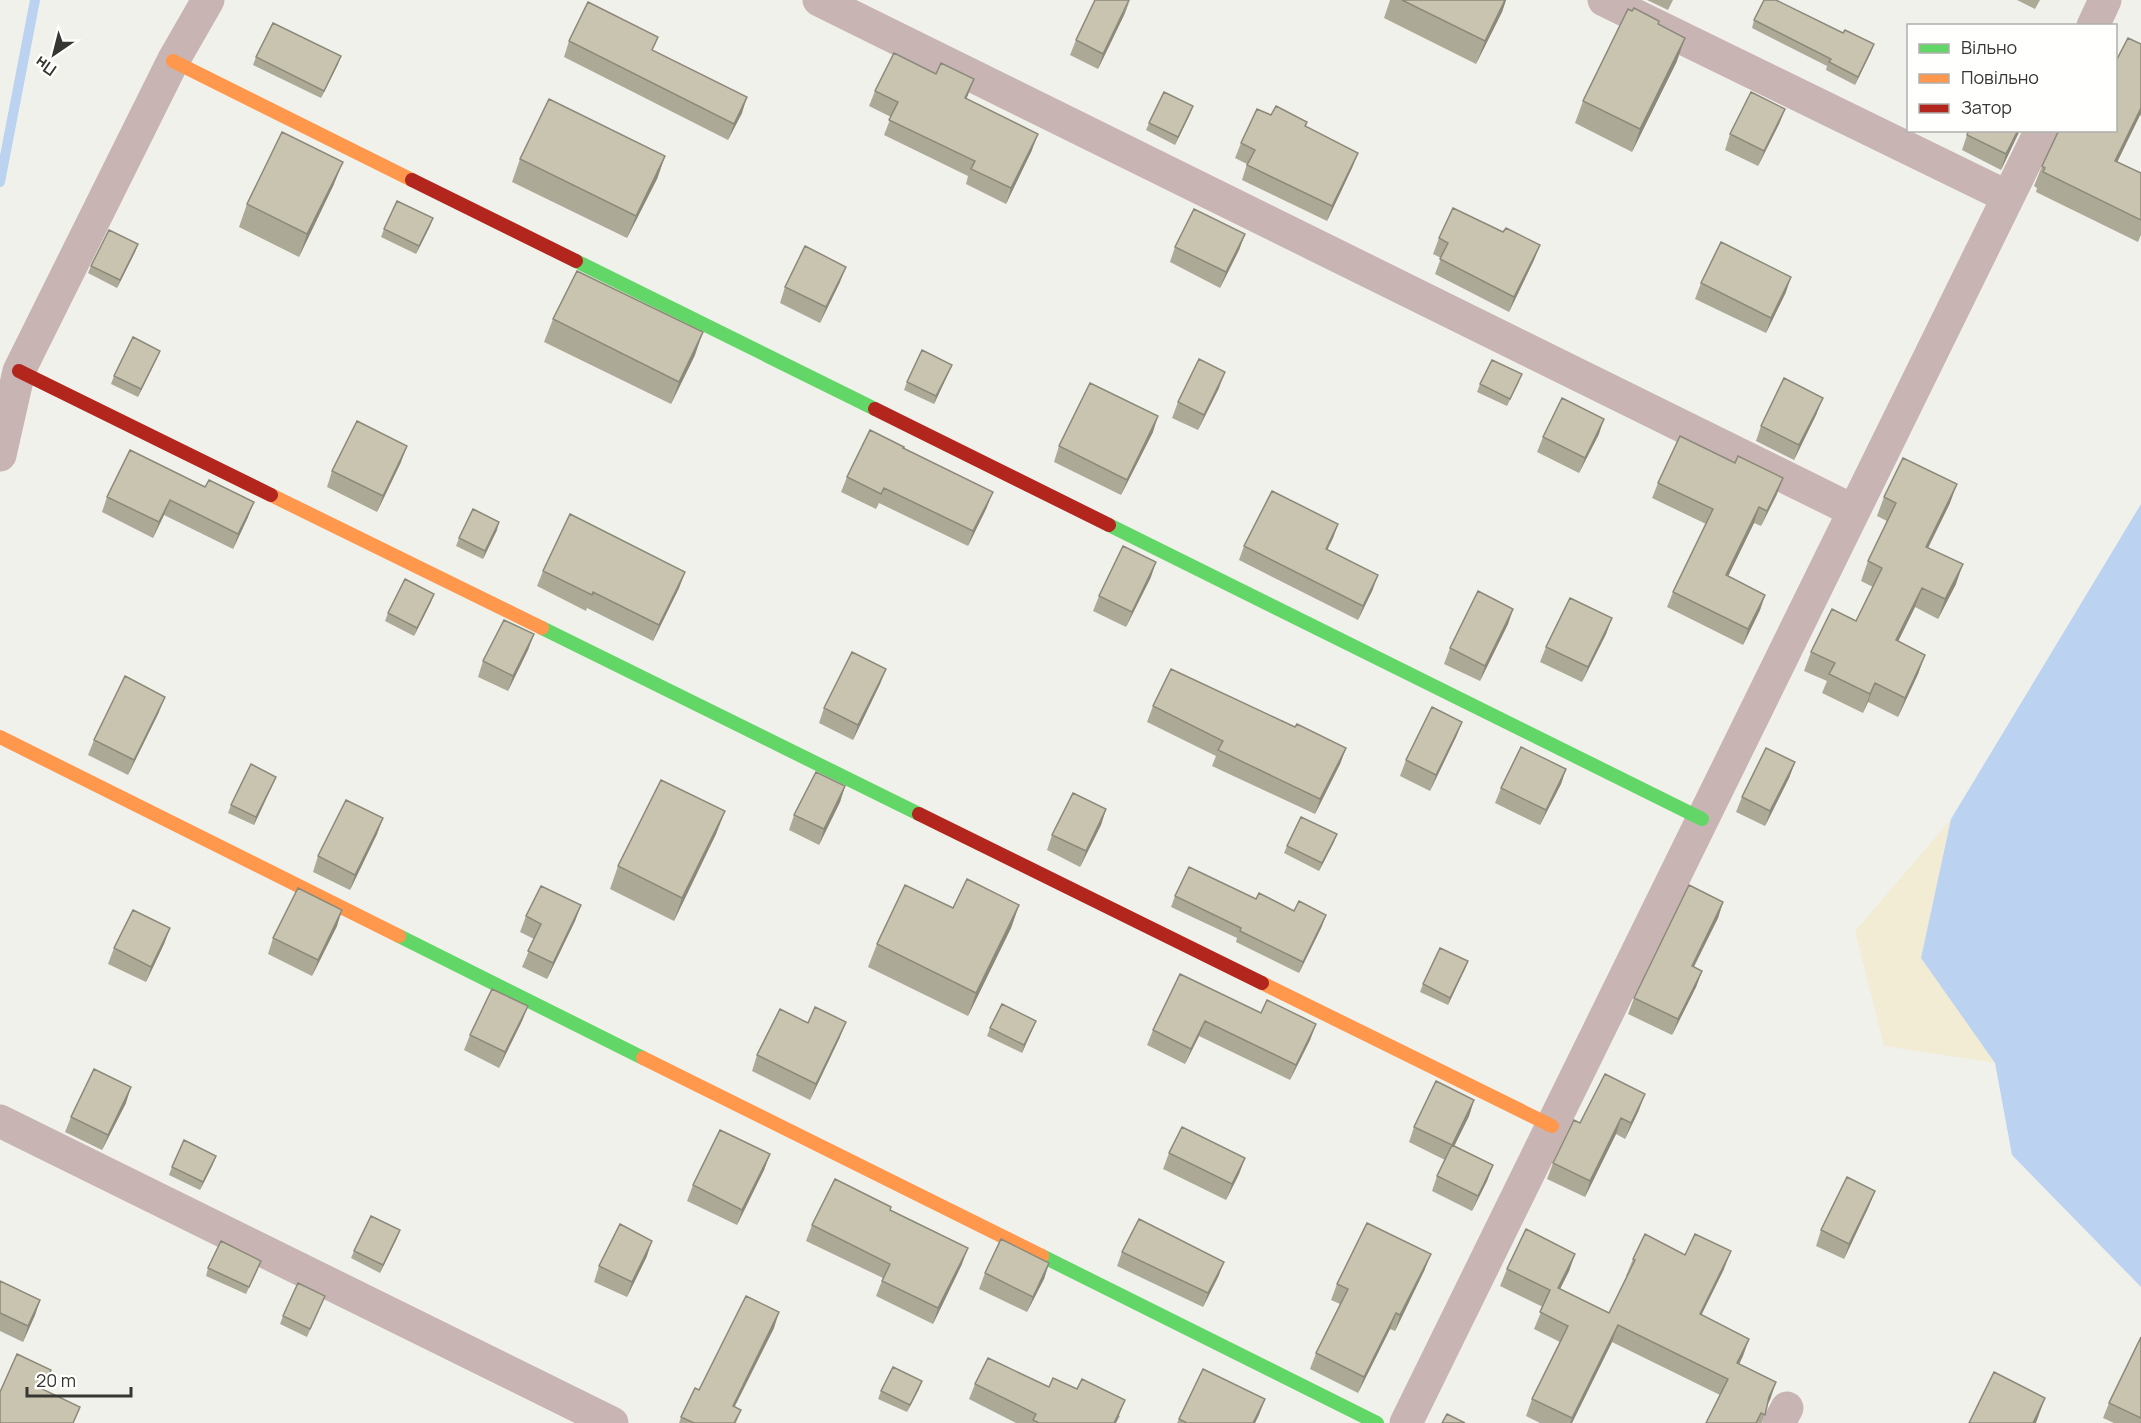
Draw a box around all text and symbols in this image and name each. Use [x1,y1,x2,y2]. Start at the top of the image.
north arrow [24,24,84,84]
legend [1907,24,2117,132]
text: Вільно [1961,35,2017,59]
text: Пн [30,51,61,81]
text: Повільно [1961,65,2039,89]
text: Затор [1961,95,2012,119]
scale bar [27,1360,130,1398]
text: 20 m [36,1368,76,1392]

